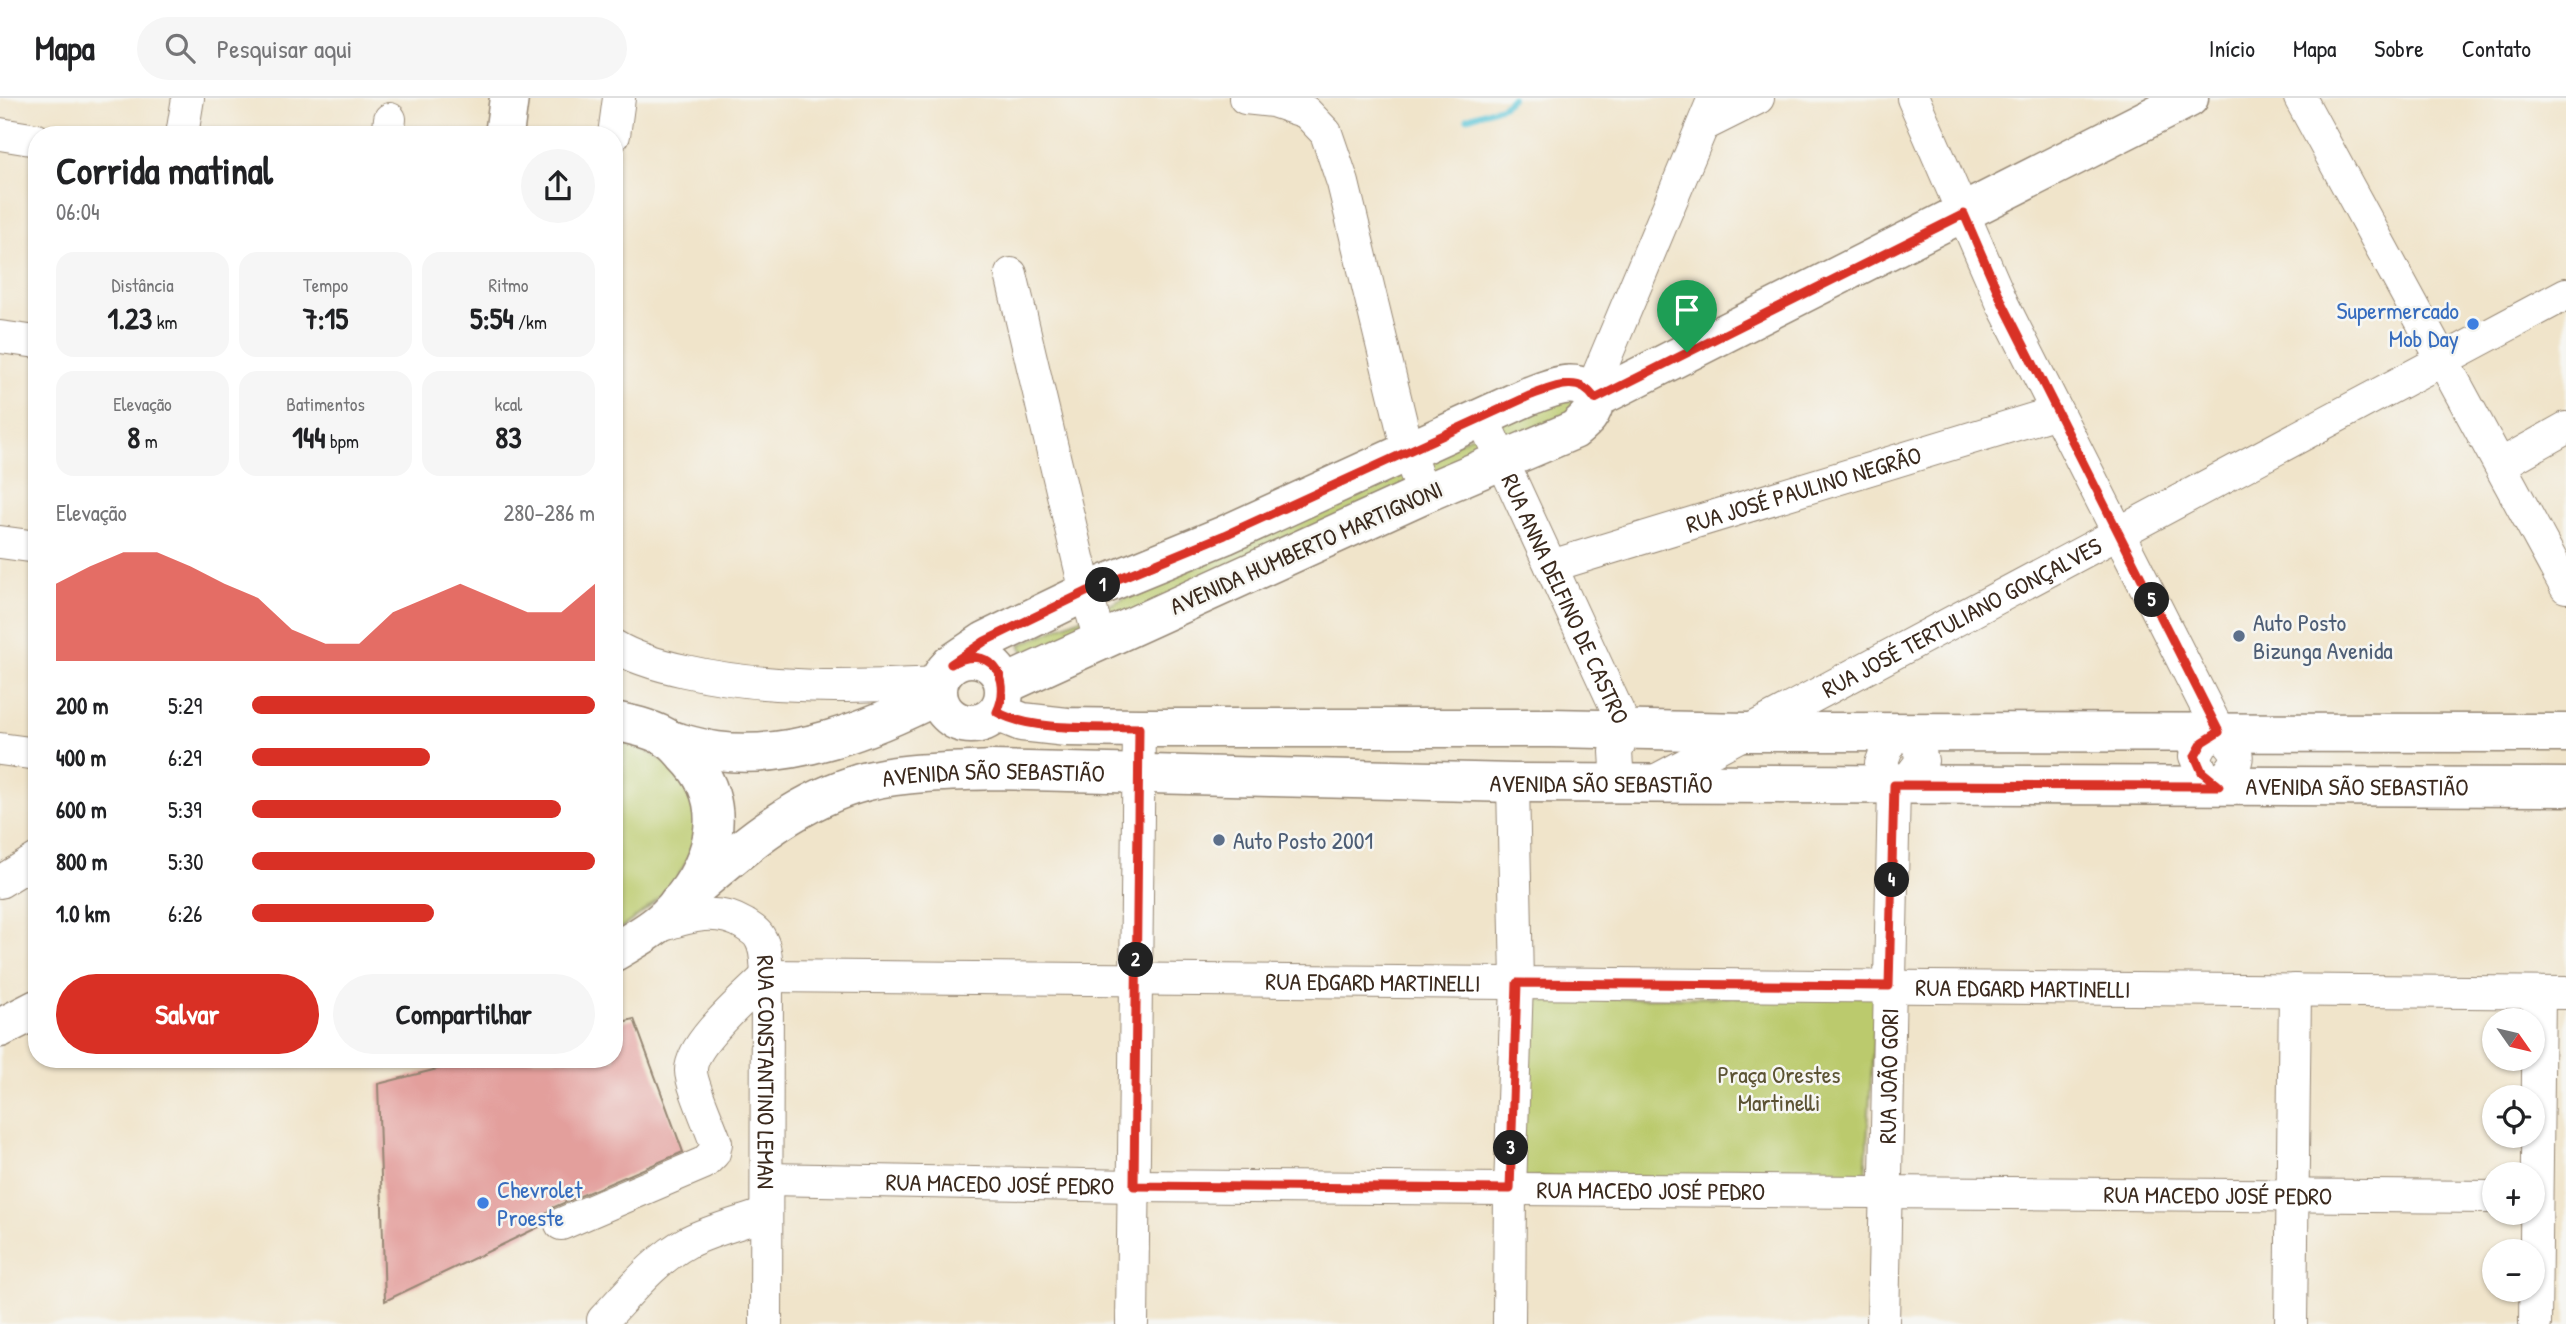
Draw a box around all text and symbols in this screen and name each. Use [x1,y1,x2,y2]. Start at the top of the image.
search box [137,17,627,80]
text: Mapa [35,26,95,70]
icon: search [161,29,199,67]
text: Pesquisar aqui [217,31,352,66]
text: Início [2209,32,2255,64]
text: Mapa [2293,32,2336,64]
text: Sobre [2374,32,2424,64]
text: Contato [2462,32,2531,64]
text: Corrida matinal [56,144,273,196]
button: share [521,149,595,223]
text: 06:04 [56,196,100,227]
text: Distância [111,272,174,298]
text: Tempo [303,272,348,298]
text: Ritmo [489,272,529,298]
pin [1657,280,1717,352]
icon: arrive [1668,291,1706,329]
place label: Supermercado Mob Day [2336,294,2459,354]
text: 1.23 [108,298,152,338]
text: 7:15 [303,298,348,338]
text: 5:54 [470,298,514,338]
text: km [152,309,177,335]
text: /km [514,309,547,335]
marker: Supermercado Mob Day [2465,316,2481,332]
text: Elevação [113,391,172,417]
text: Batimentos [286,391,365,417]
text: kcal [495,391,522,417]
text: 8 [127,417,140,457]
text: 144 [292,417,326,457]
text: 83 [495,417,522,457]
text: m [140,428,158,454]
text: bpm [326,428,359,454]
street label: RUA JOSÉ PAULINO NEGRÃO [1682,438,1925,540]
street label: RUA ANNA DELFINO DE CASTRO [1494,468,1637,729]
street label: AVENIDA HUMBERTO MARTIGNONI [1165,472,1447,622]
text: Elevação [56,497,127,528]
text: 280–286 m [503,497,595,528]
street label: RUA JOSÉ TERTULIANO GONÇALVES [1816,529,2107,705]
pin: 1 [1086,568,1120,602]
text: 1 [1099,571,1106,597]
pin: 5 [2134,582,2170,618]
text: 5 [2147,586,2156,612]
place label: Auto Posto Bizunga Avenida [2253,606,2393,666]
marker: Auto Posto Bizunga Avenida [2231,628,2247,644]
text: 200 m [56,690,108,721]
text: 5:29 [168,690,202,721]
text: 400 m [56,742,106,773]
text: 6:29 [168,742,202,773]
street label: AVENIDA SÃO SEBASTIÃO [880,754,1105,794]
street label: AVENIDA SÃO SEBASTIÃO [1489,766,1713,800]
street label: AVENIDA SÃO SEBASTIÃO [2246,770,2469,803]
text: 600 m [56,794,107,825]
text: 5:39 [168,794,202,825]
place label: Auto Posto 2001 [1233,824,1373,856]
marker: Auto Posto 2001 [1211,832,1227,848]
text: 800 m [56,846,108,877]
text: 5:30 [168,846,204,877]
pin: 4 [1874,862,1910,898]
text: 4 [1888,866,1895,892]
text: 1.0 km [56,898,110,929]
text: 6:26 [168,898,202,929]
pin: 2 [1118,942,1154,978]
text: 2 [1131,946,1140,972]
street label: RUA CONSTANTINO LEMAN [750,954,783,1189]
street label: RUA EDGARD MARTINELLI [1265,965,1481,999]
street label: RUA EDGARD MARTINELLI [1915,971,2131,1005]
button: Salvar [56,974,319,1054]
button: Compartilhar [333,974,595,1054]
street label: RUA JOÃO GORI [1871,1008,1905,1144]
north arrow [2482,1008,2544,1071]
map controls [2482,1008,2545,1302]
park label: Praça Orestes Martinelli [1718,1058,1840,1118]
button: locate [2482,1085,2545,1148]
pin: 3 [1494,1130,1528,1166]
text: 3 [1506,1134,1515,1160]
button: + [2482,1162,2545,1225]
street label: RUA MACEDO JOSÉ PEDRO [885,1165,1115,1202]
place label: Chevrolet Proeste [497,1173,583,1233]
street label: RUA MACEDO JOSÉ PEDRO [1536,1173,1765,1207]
street label: RUA MACEDO JOSÉ PEDRO [2103,1178,2332,1212]
marker: Chevrolet Proeste [475,1195,491,1211]
button: − [2482,1239,2545,1302]

